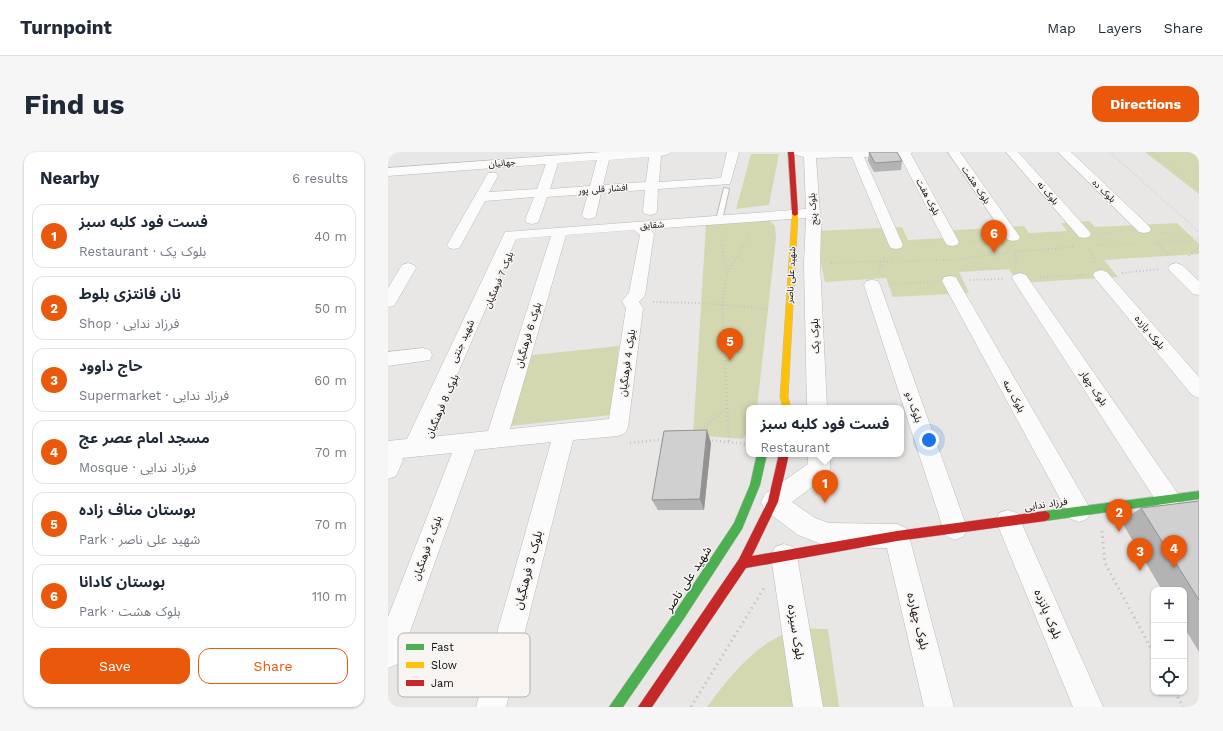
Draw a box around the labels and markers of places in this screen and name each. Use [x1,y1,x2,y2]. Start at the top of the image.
pin: 6 [981,220,1007,253]
pin: 5 [717,328,743,361]
pin: 1 [812,470,838,503]
pin: 2 [1106,499,1132,532]
pin: 4 [1161,535,1187,568]
pin: 3 [1127,538,1153,571]

